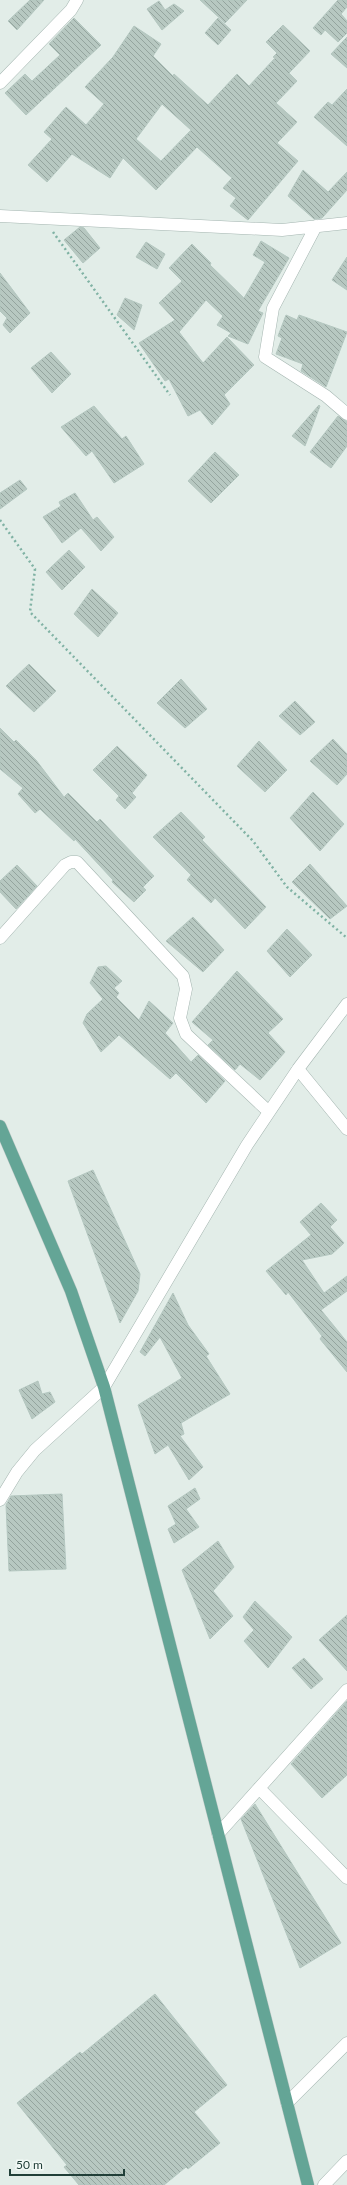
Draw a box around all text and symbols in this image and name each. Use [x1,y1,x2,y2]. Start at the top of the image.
scale bar [10,2151,124,2177]
text: 50 m [16,2157,43,2172]

